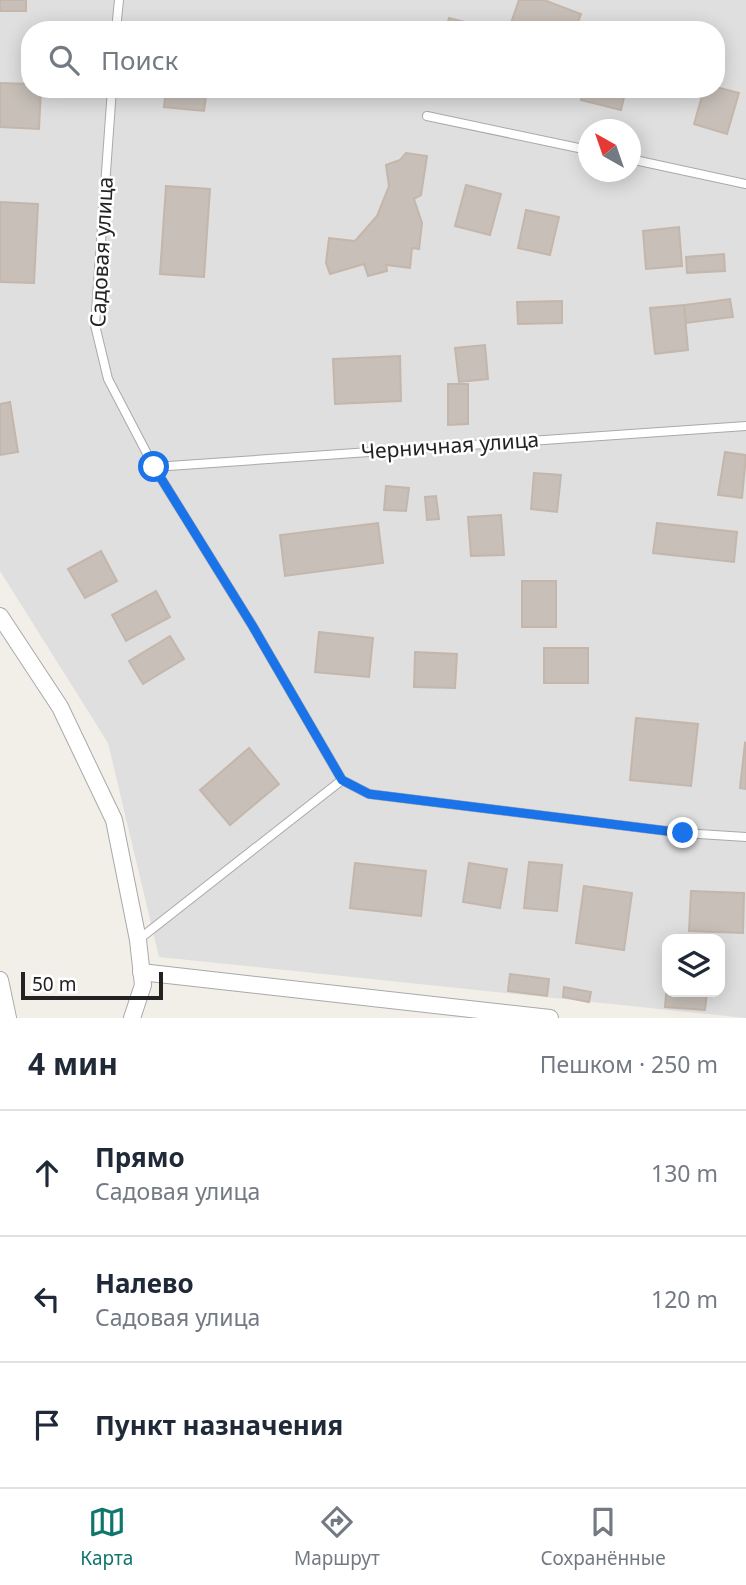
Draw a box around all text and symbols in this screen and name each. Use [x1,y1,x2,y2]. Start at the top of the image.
search box [21,21,725,98]
icon: search [45,41,83,79]
text: Поиск [101,42,178,78]
north arrow [578,119,641,182]
street label: Садовая улица [83,176,119,328]
street label: Черничная улица [360,425,540,465]
route start [138,451,169,482]
route end [667,817,698,848]
map controls [662,934,725,997]
button: layers [662,934,725,997]
scale bar [21,969,163,1001]
text: 50 m [32,971,76,997]
text: 4 мин [28,1043,118,1084]
text: Пешком · 250 m [540,1048,718,1080]
text: Прямо [95,1139,185,1175]
icon: ahead [28,1154,66,1192]
text: 130 m [651,1157,718,1189]
text: Садовая улица [95,1175,260,1207]
text: Налево [95,1265,194,1301]
icon: left [28,1280,66,1318]
text: 120 m [651,1283,718,1315]
text: Садовая улица [95,1301,260,1333]
icon: arrive [28,1406,66,1444]
text: Пункт назначения [95,1407,343,1443]
tab: Карта [80,1503,133,1571]
tab: Маршрут [294,1503,380,1571]
tab: Сохранённые [540,1503,666,1571]

